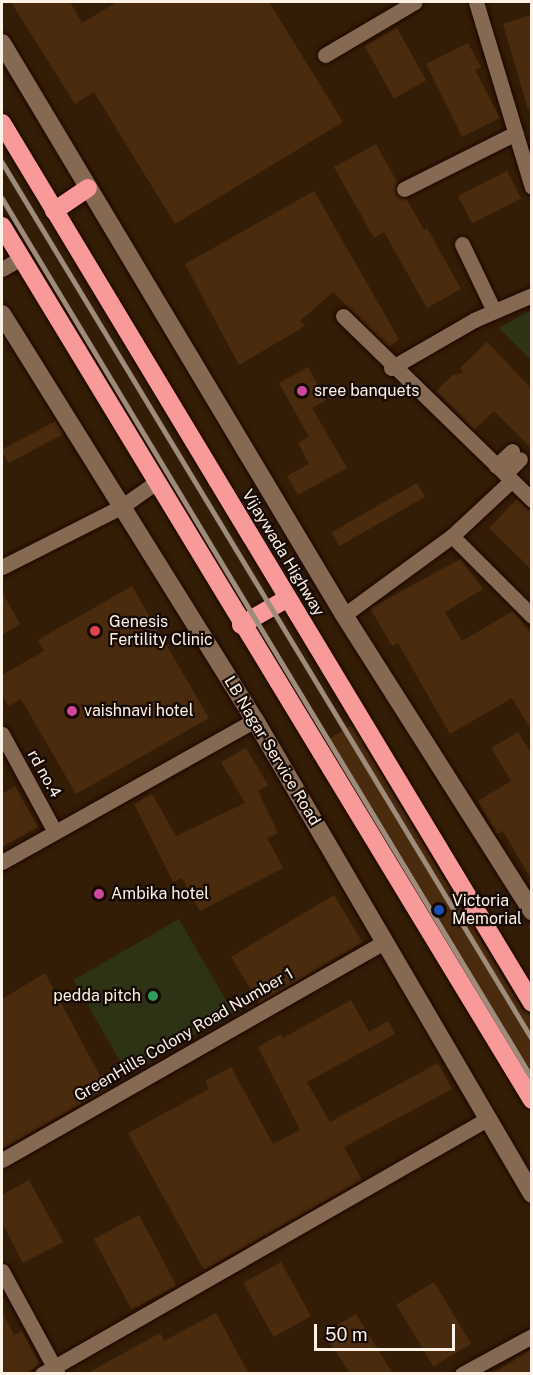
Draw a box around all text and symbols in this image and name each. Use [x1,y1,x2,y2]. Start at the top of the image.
place label: sree banquets [314,381,420,401]
marker: sree banquets [295,384,309,398]
street label: Vijaywada Highway [238,486,328,620]
place label: Genesis Fertility Clinic [109,612,213,650]
marker: Genesis Fertility Clinic [86,622,104,640]
street label: LB Nagar Service Road [220,673,324,829]
place label: vaishnavi hotel [84,701,194,721]
marker: vaishnavi hotel [65,704,79,718]
street label: rd no.4 [23,747,65,801]
place label: Ambika hotel [111,884,209,904]
marker: Ambika hotel [92,887,106,901]
place label: Victoria Memorial [452,891,522,929]
marker: Victoria Memorial [430,901,448,919]
street label: GreenHills Colony Road Number 1 [71,964,297,1106]
place label: pedda pitch [53,986,141,1006]
marker: pedda pitch [146,989,160,1003]
scale bar [317,1312,458,1350]
text: 50 m [325,1324,368,1345]

